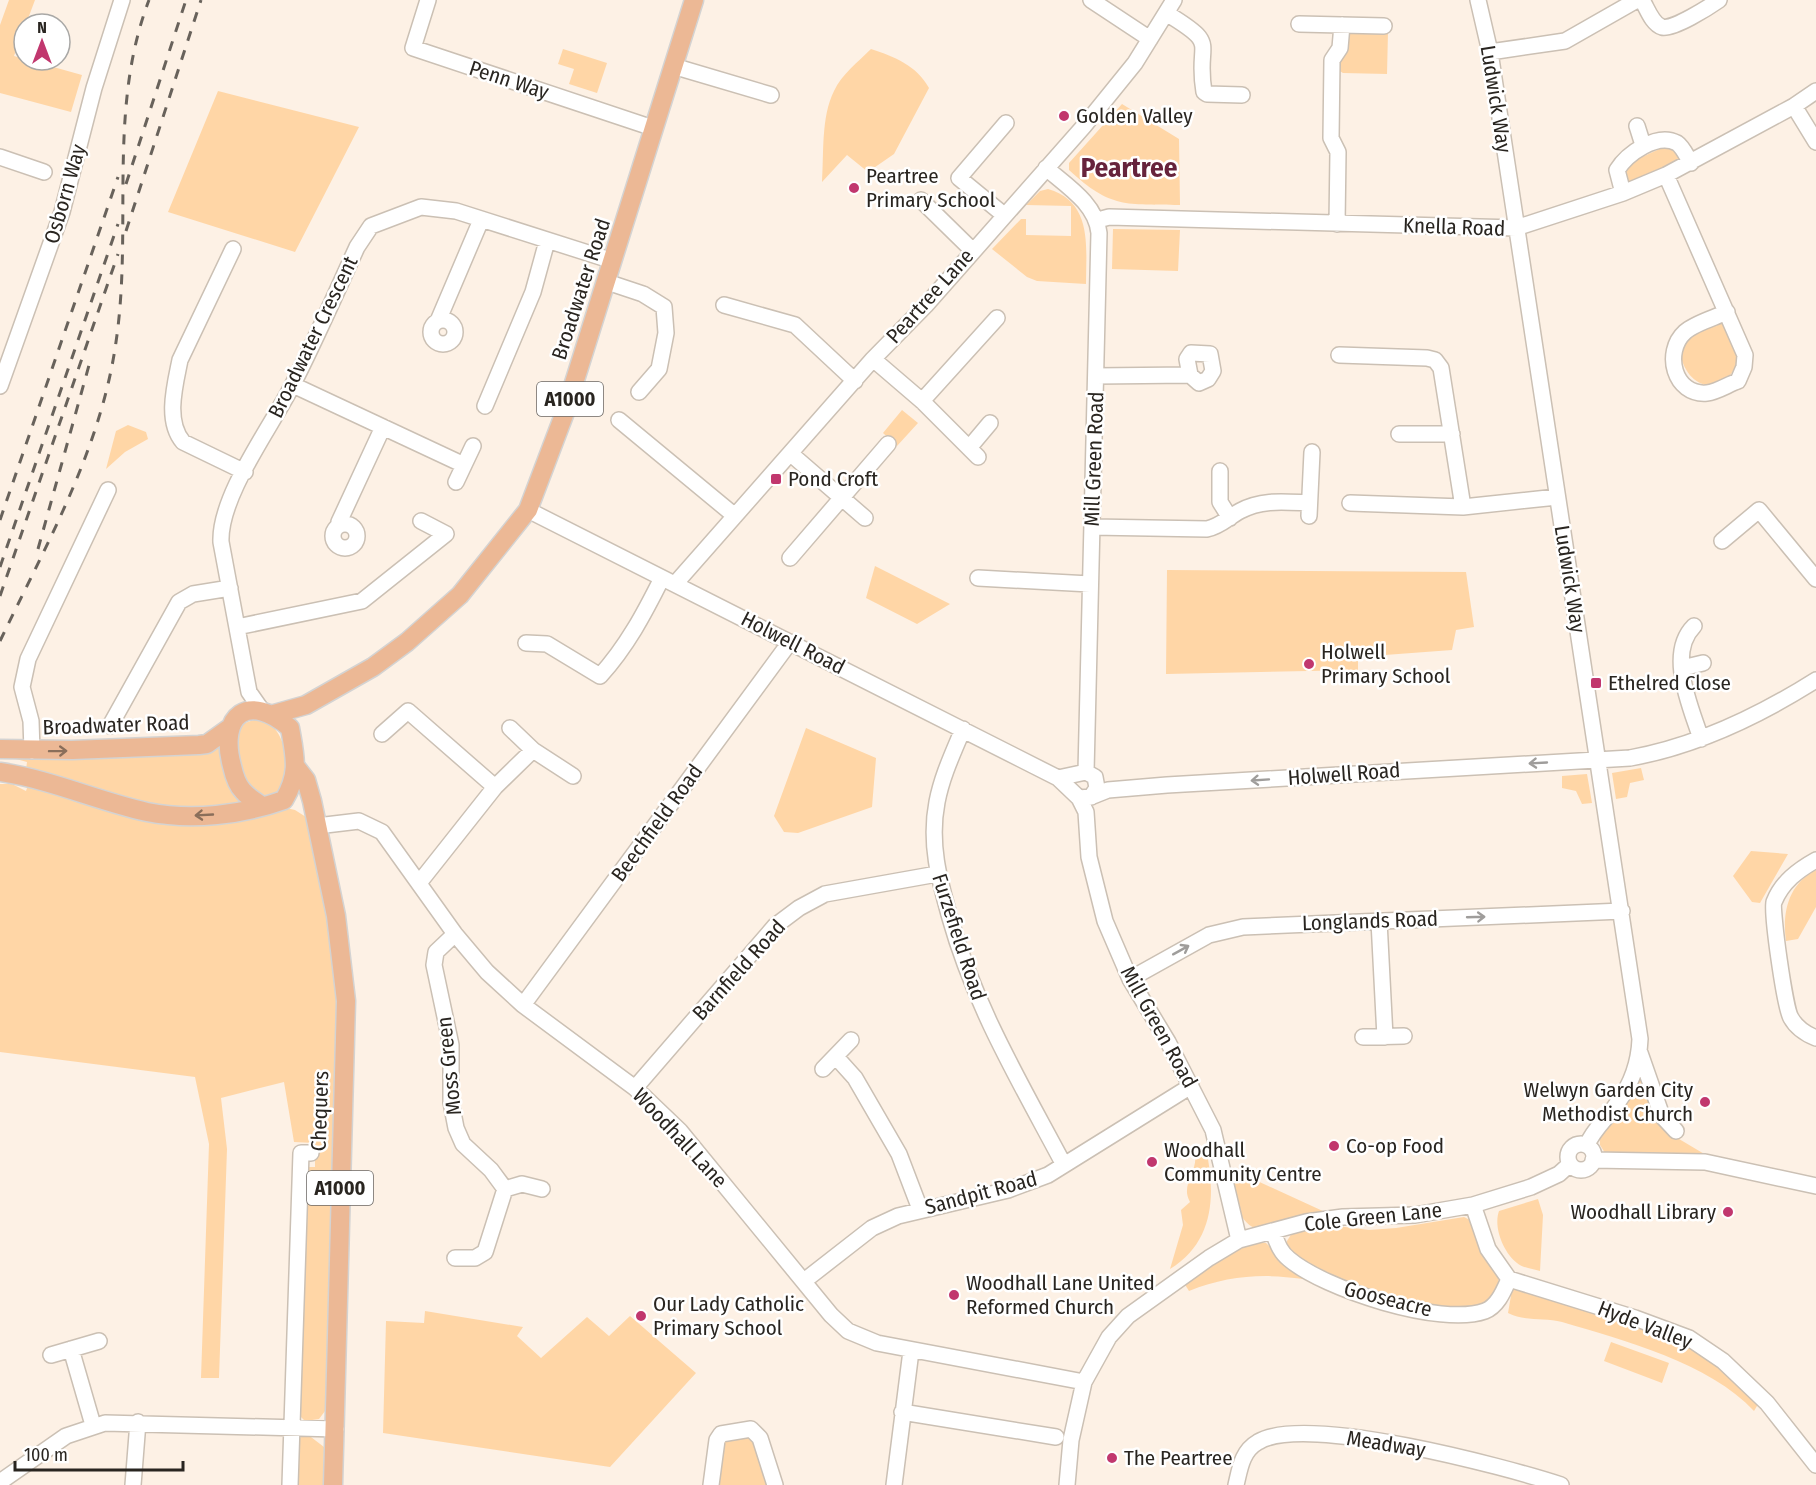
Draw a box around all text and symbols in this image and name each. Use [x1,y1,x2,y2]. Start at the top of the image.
north arrow [12,12,72,72]
text: N [37,18,47,37]
street label: Ludwick Way [1475,43,1517,155]
street label: Penn Way [466,55,553,105]
place label: Golden Valley [1076,103,1193,129]
marker: Golden Valley [1057,109,1071,123]
street label: Osborn Way [38,141,92,247]
district label: Peartree [1081,152,1178,184]
place label: Peartree Primary School [866,163,996,213]
marker: Peartree Primary School [847,181,861,195]
street label: Knella Road [1402,212,1506,242]
street label: Broadwater Road [546,215,616,363]
street label: Peartree Lane [881,243,979,349]
street label: Broadwater Crescent [263,252,364,422]
road number: A1000 [537,382,603,416]
street label: Mill Green Road [1079,391,1109,527]
place label: Pond Croft [788,466,878,492]
marker: Pond Croft [769,472,783,486]
street label: Ludwick Way [1549,523,1591,635]
street label: Holwell Road [737,606,849,680]
place label: Holwell Primary School [1321,639,1451,689]
marker: Holwell Primary School [1302,657,1316,671]
place label: Ethelred Close [1608,670,1731,696]
marker: Ethelred Close [1589,676,1603,690]
street label: Broadwater Road [42,709,190,741]
one-way arrow [48,745,68,757]
street label: Holwell Road [1287,757,1401,791]
one-way arrow [1529,758,1549,769]
street label: Beechfield Road [606,759,708,887]
one-way arrow [1250,774,1270,785]
one-way arrow [194,810,214,821]
street label: Furzefield Road [926,870,992,1004]
street label: Longlands Road [1301,906,1439,936]
one-way arrow [1465,911,1485,922]
street label: Barnfield Road [687,914,791,1026]
one-way arrow [1172,944,1189,956]
street label: Mill Green Road [1115,962,1203,1092]
street label: Moss Green [431,1015,467,1117]
street label: Chequers [306,1070,334,1152]
place label: Welwyn Garden City Methodist Church [1524,1077,1694,1127]
street label: Woodhall Lane [627,1083,733,1193]
marker: Welwyn Garden City Methodist Church [1698,1095,1712,1109]
place label: Co-op Food [1346,1133,1444,1159]
place label: Woodhall Community Centre [1164,1137,1322,1187]
marker: Co-op Food [1327,1139,1341,1153]
marker: Woodhall Community Centre [1145,1155,1159,1169]
street label: Sandpit Road [922,1166,1040,1220]
road number: A1000 [307,1171,373,1205]
street label: Cole Green Lane [1303,1197,1443,1237]
place label: Woodhall Library [1571,1199,1717,1225]
marker: Woodhall Library [1721,1205,1735,1219]
place label: Woodhall Lane United Reformed Church [966,1270,1155,1320]
street label: Gooseacre [1341,1276,1435,1322]
marker: Woodhall Lane United Reformed Church [947,1288,961,1302]
place label: Our Lady Catholic Primary School [653,1291,804,1341]
street label: Hyde Valley [1594,1295,1697,1355]
marker: Our Lady Catholic Primary School [634,1309,648,1323]
street label: Meadway [1345,1425,1428,1463]
scale bar [15,1434,183,1472]
text: 100 m [24,1444,68,1466]
place label: The Peartree [1124,1445,1233,1471]
marker: The Peartree [1105,1451,1119,1465]

